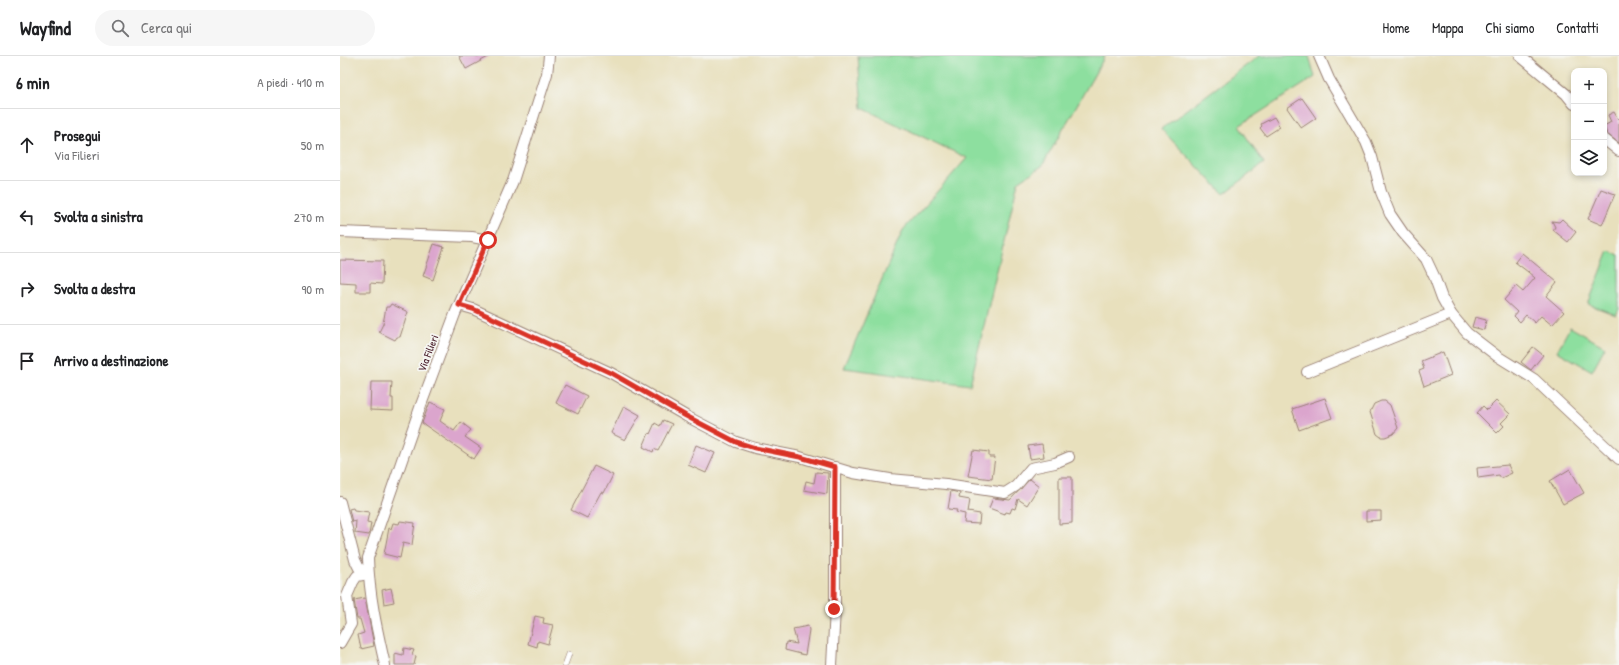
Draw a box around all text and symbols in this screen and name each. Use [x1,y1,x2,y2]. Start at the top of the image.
search box [95,10,375,46]
text: Wayfind [20,15,71,41]
icon: search [109,17,131,39]
text: Cerca qui [141,17,192,38]
text: Home [1383,18,1410,37]
text: Mappa [1432,18,1463,37]
text: Chi siamo [1485,18,1534,37]
text: Contatti [1556,18,1599,37]
map controls [1571,68,1607,176]
button: + [1571,68,1607,104]
text: 6 min [16,71,50,94]
text: A piedi · 410 m [257,73,324,91]
button: − [1571,104,1607,140]
text: Prosegui [54,125,101,146]
icon: ahead [16,134,38,156]
text: 50 m [301,136,324,154]
button: layers [1571,140,1607,176]
text: Via Filieri [54,146,100,164]
icon: left [16,206,38,228]
text: Svolta a sinistra [54,206,143,227]
text: 270 m [294,208,324,226]
route start [479,231,497,249]
icon: right [16,278,38,300]
text: Svolta a destra [54,278,135,299]
text: 90 m [302,280,324,298]
street label: Via Filieri [415,332,441,374]
icon: arrive [16,350,38,372]
text: Arrivo a destinazione [54,350,168,371]
route end [825,600,843,618]

